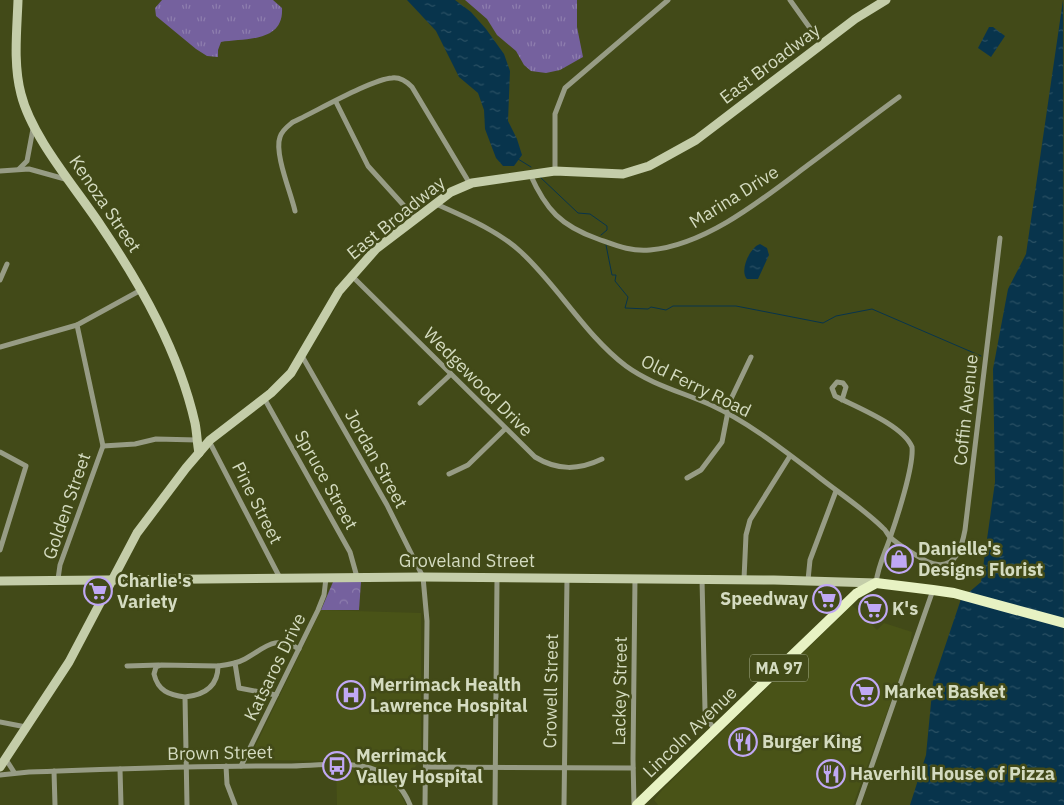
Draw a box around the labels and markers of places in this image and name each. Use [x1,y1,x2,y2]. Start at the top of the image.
place label: Danielle's Designs Florist [918,537,1043,581]
shop icon: Danielle's Designs Florist [884,544,914,574]
place label: Charlie's Variety [117,569,191,613]
supermarket icon: Charlie's Variety [83,576,113,606]
supermarket icon: Speedway [812,584,842,614]
place label: Speedway [720,587,808,610]
supermarket icon: K's [858,594,888,624]
place label: K's [892,597,918,620]
place label: Merrimack Health Lawrence Hospital [370,673,528,717]
supermarket icon: Market Basket [850,677,880,707]
hospital icon: Merrimack Health Lawrence Hospital [336,680,366,710]
place label: Market Basket [884,680,1006,703]
restaurant icon: Burger King [728,727,758,757]
place label: Burger King [762,730,862,753]
place label: Merrimack Valley Hospital [356,744,483,788]
bus stop icon: Merrimack Valley Hospital [322,751,352,781]
restaurant icon: Haverhill House of Pizza [816,759,846,789]
place label: Haverhill House of Pizza [850,762,1055,785]

